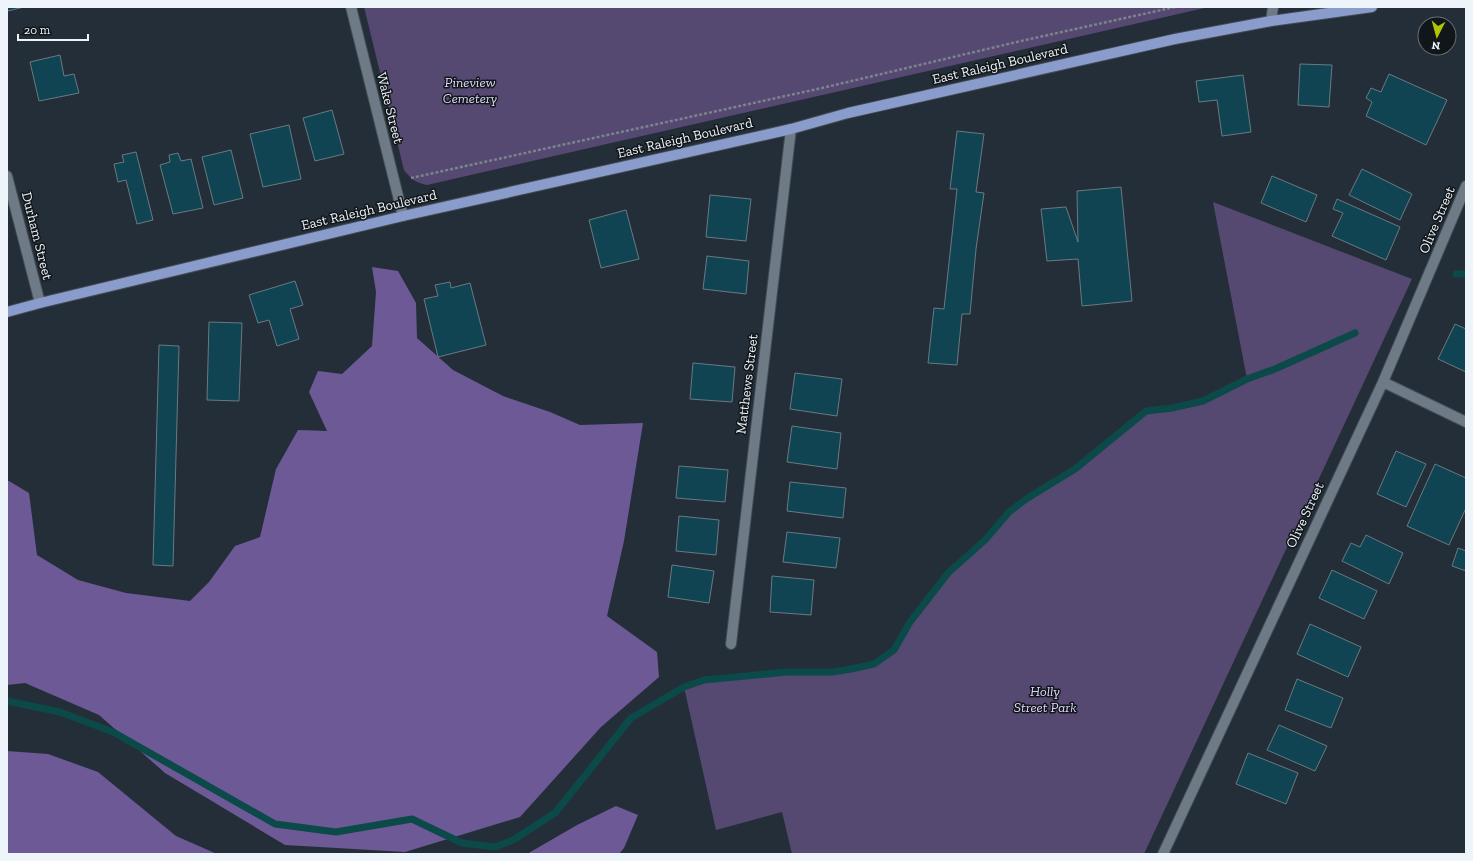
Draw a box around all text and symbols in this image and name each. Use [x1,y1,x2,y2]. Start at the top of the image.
scale bar [18,16,88,42]
north arrow [1417,16,1457,56]
text: 20 m [24,23,51,37]
text: N [1431,38,1441,52]
street label: East Raleigh Boulevard [931,40,1070,88]
street label: Wake Street [373,71,407,146]
park label: Pineview Cemetery [443,74,498,107]
street label: East Raleigh Boulevard [616,114,755,162]
street label: Olive Street [1415,183,1459,256]
street label: East Raleigh Boulevard [300,186,439,234]
street label: Durham Street [18,190,56,283]
street label: Matthews Street [732,332,762,435]
street label: Olive Street [1282,478,1328,551]
park label: Holly Street Park [1014,683,1076,716]

